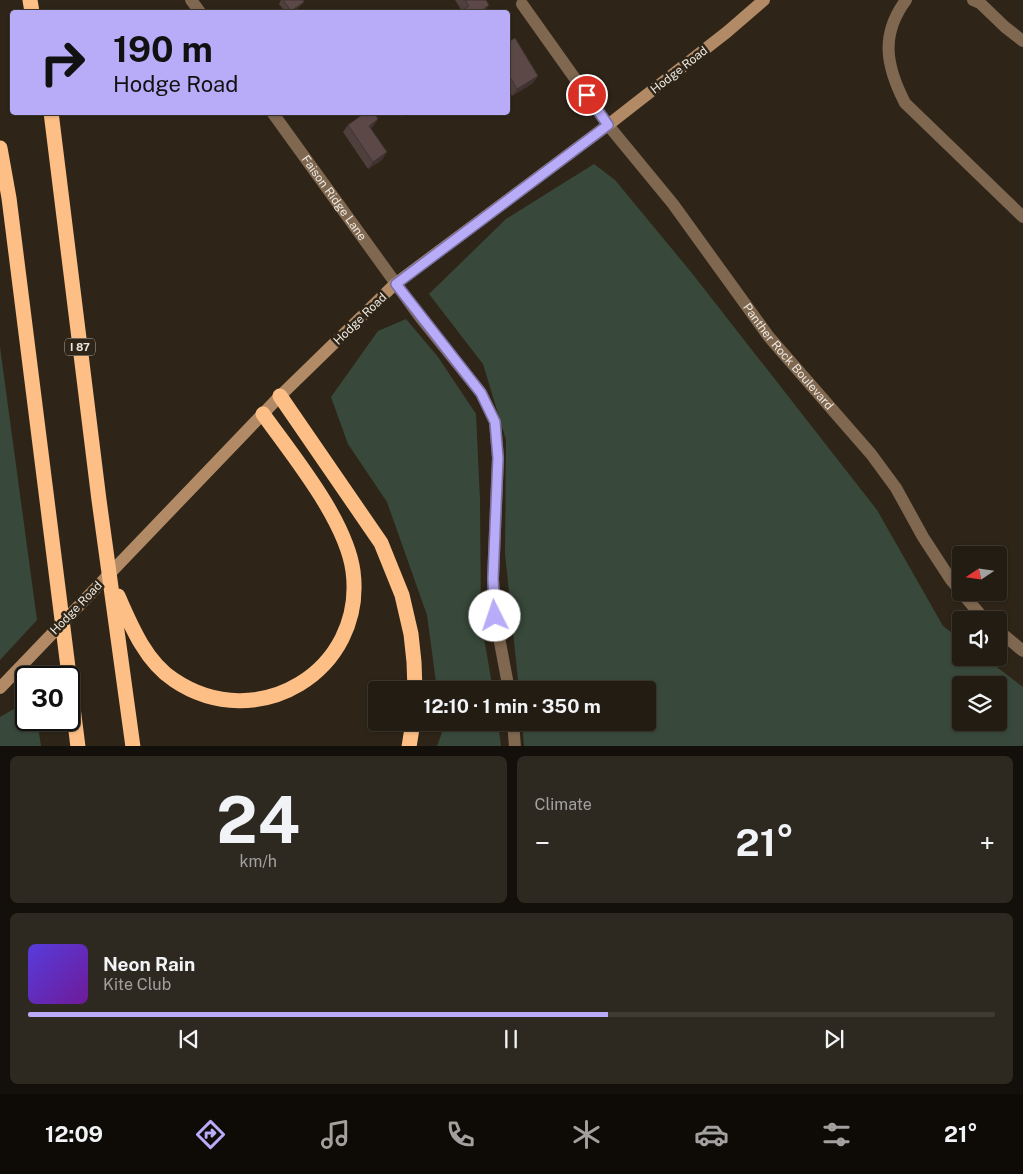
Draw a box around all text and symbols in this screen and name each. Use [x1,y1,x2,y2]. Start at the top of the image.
text: 190 m [113,29,213,70]
icon: right [30,30,95,95]
street label: Hodge Road [648,43,710,97]
text: Hodge Road [113,71,238,97]
pin [566,74,608,116]
icon: arrive [573,81,601,109]
street label: Faison Ridge Lane [299,153,370,243]
street label: Hodge Road [331,290,389,348]
street label: Panther Rock Boulevard [740,301,836,413]
road number: I 87 [65,338,95,356]
north arrow [952,546,1008,601]
map controls [952,546,1007,731]
street label: Hodge Road [47,579,105,637]
position arrow [468,589,520,641]
button: sound [952,611,1007,666]
speed limit sign: 30 [15,666,80,731]
button: layers [952,676,1007,731]
text: 12:10 · 1 min · 350 m [423,695,601,717]
text: 24 [216,781,300,858]
text: Climate [535,795,592,814]
text: 21° [736,820,794,865]
text: − [535,826,550,859]
text: + [979,826,995,859]
text: km/h [239,852,277,871]
text: Neon Rain [103,953,195,975]
text: Kite Club [103,975,171,994]
icon: previous [175,1025,203,1053]
icon: pause [497,1025,525,1053]
icon: next [820,1025,848,1053]
icon: directions [193,1117,228,1152]
icon: music [318,1117,353,1152]
icon: phone [443,1117,478,1152]
icon: climate [569,1117,604,1152]
icon: car [694,1117,729,1152]
icon: filters [819,1117,854,1152]
text: 12:09 [45,1121,103,1147]
text: 21° [944,1121,978,1147]

